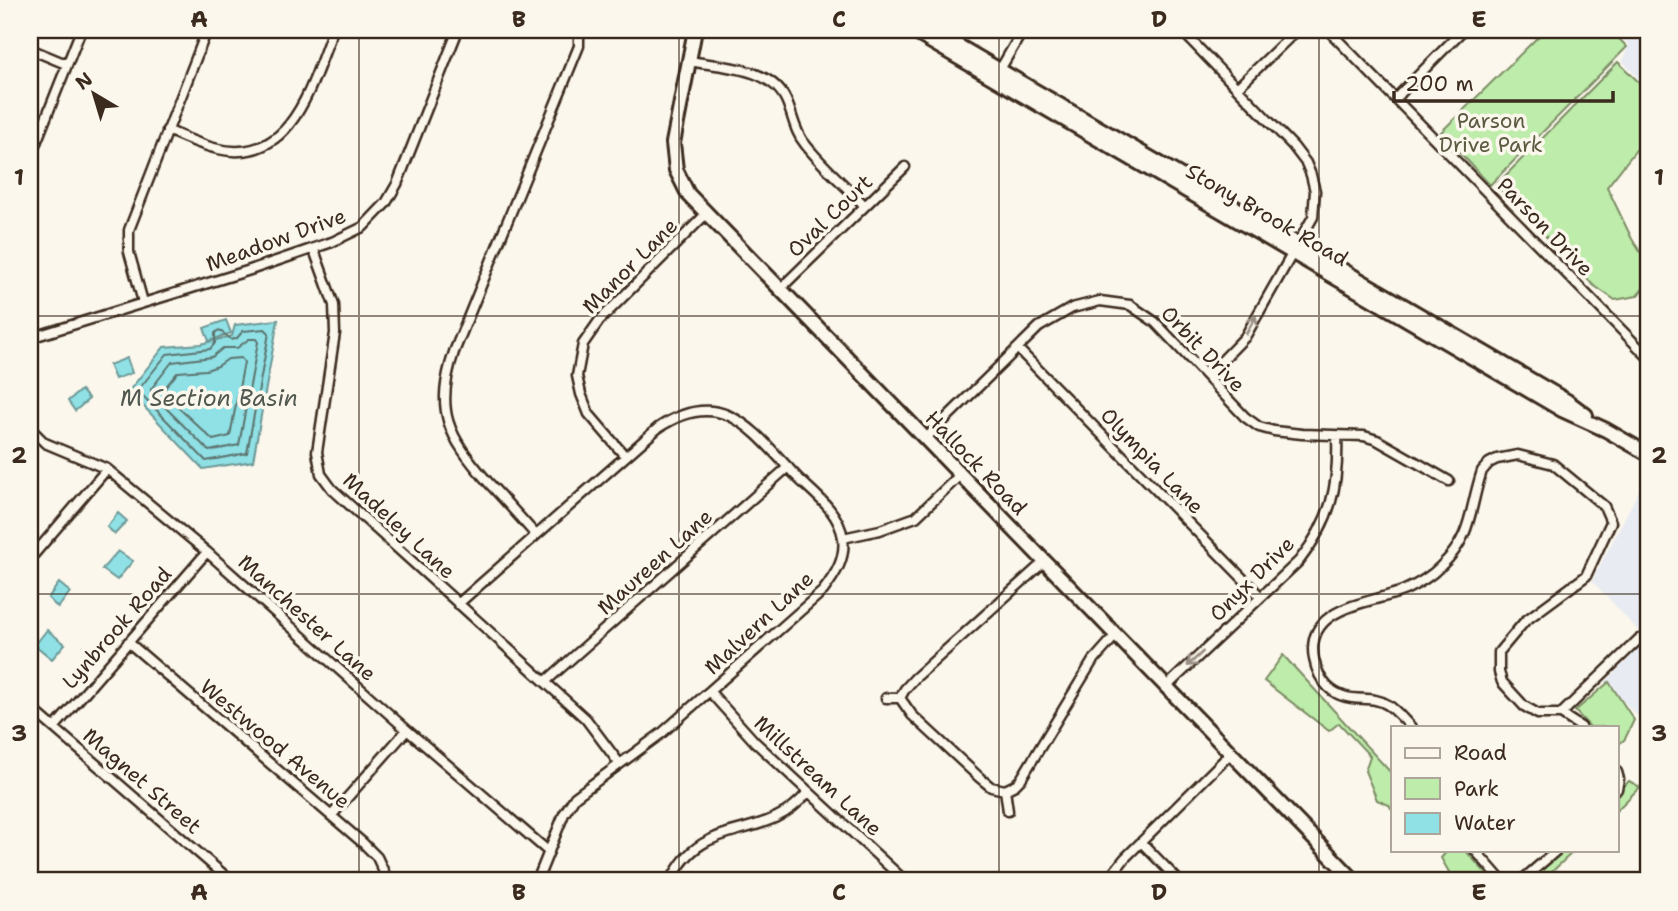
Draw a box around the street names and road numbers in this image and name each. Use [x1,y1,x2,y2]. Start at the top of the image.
street label: Stony Brook Road [1181,157,1353,273]
street label: Oval Court [781,168,879,264]
street label: Parson Drive [1491,172,1599,282]
street label: Meadow Drive [202,202,350,278]
street label: Manor Lane [576,212,684,320]
street label: Orbit Drive [1155,300,1251,398]
street label: Olympia Lane [1094,402,1210,520]
street label: Hallock Road [919,405,1033,521]
street label: Madeley Lane [337,467,461,585]
street label: Maureen Lane [591,503,719,621]
street label: Onyx Drive [1203,530,1301,628]
street label: Manchester Lane [232,548,382,688]
street label: Lynbrook Road [56,561,178,695]
street label: Malvern Lane [698,565,820,681]
street label: Westwood Avenue [194,673,356,815]
street label: Millstream Lane [748,709,888,843]
street label: Magnet Street [77,722,207,840]

